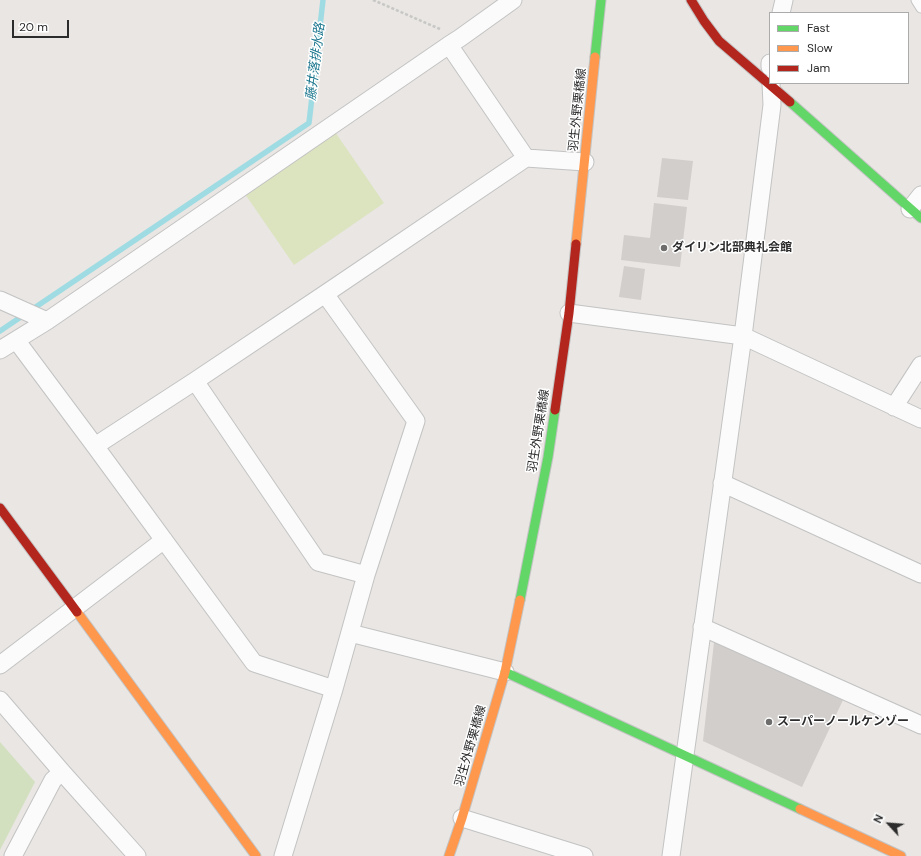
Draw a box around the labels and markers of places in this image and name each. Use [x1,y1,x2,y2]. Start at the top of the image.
place label: ダイリン北部典礼会館 [672,241,792,255]
marker: ダイリン北部典礼会館 [659,243,669,253]
place label: スーパーノールケンゾー [777,715,909,729]
marker: スーパーノールケンゾー [764,717,774,727]

